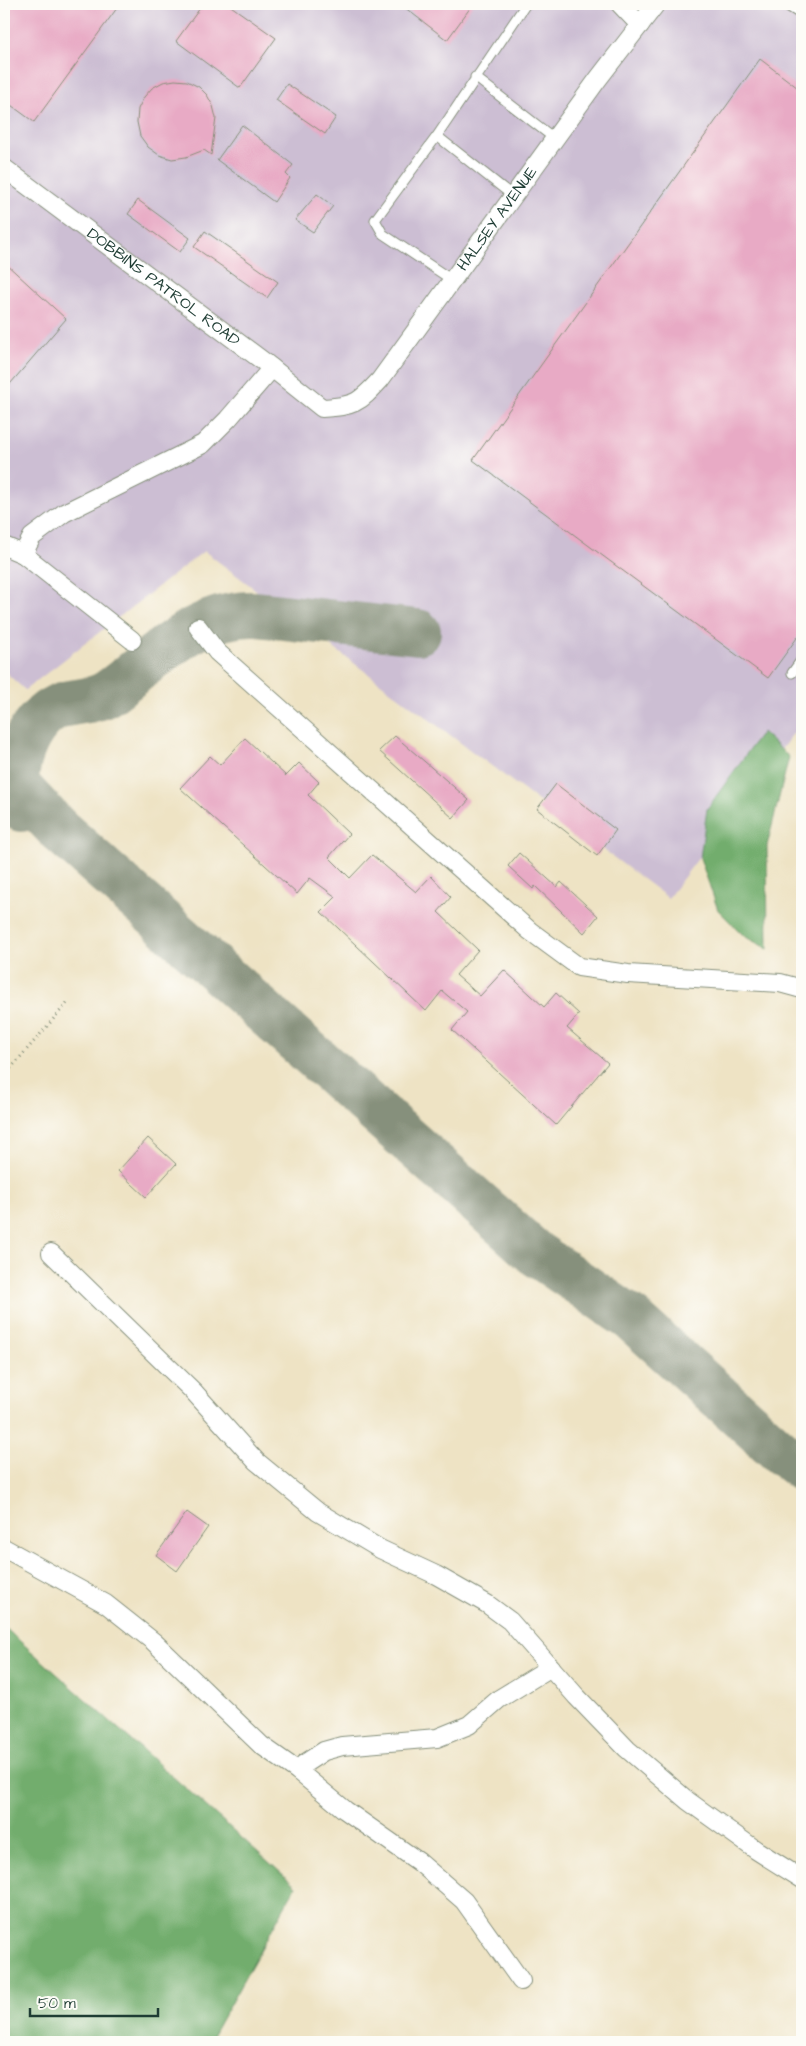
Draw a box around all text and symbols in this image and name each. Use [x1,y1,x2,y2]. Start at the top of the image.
street label: HALSEY AVENUE [452,162,542,275]
street label: DOBBINS PATROL ROAD [83,223,245,351]
scale bar [30,1986,158,2018]
text: 50 m [38,1993,76,2014]

